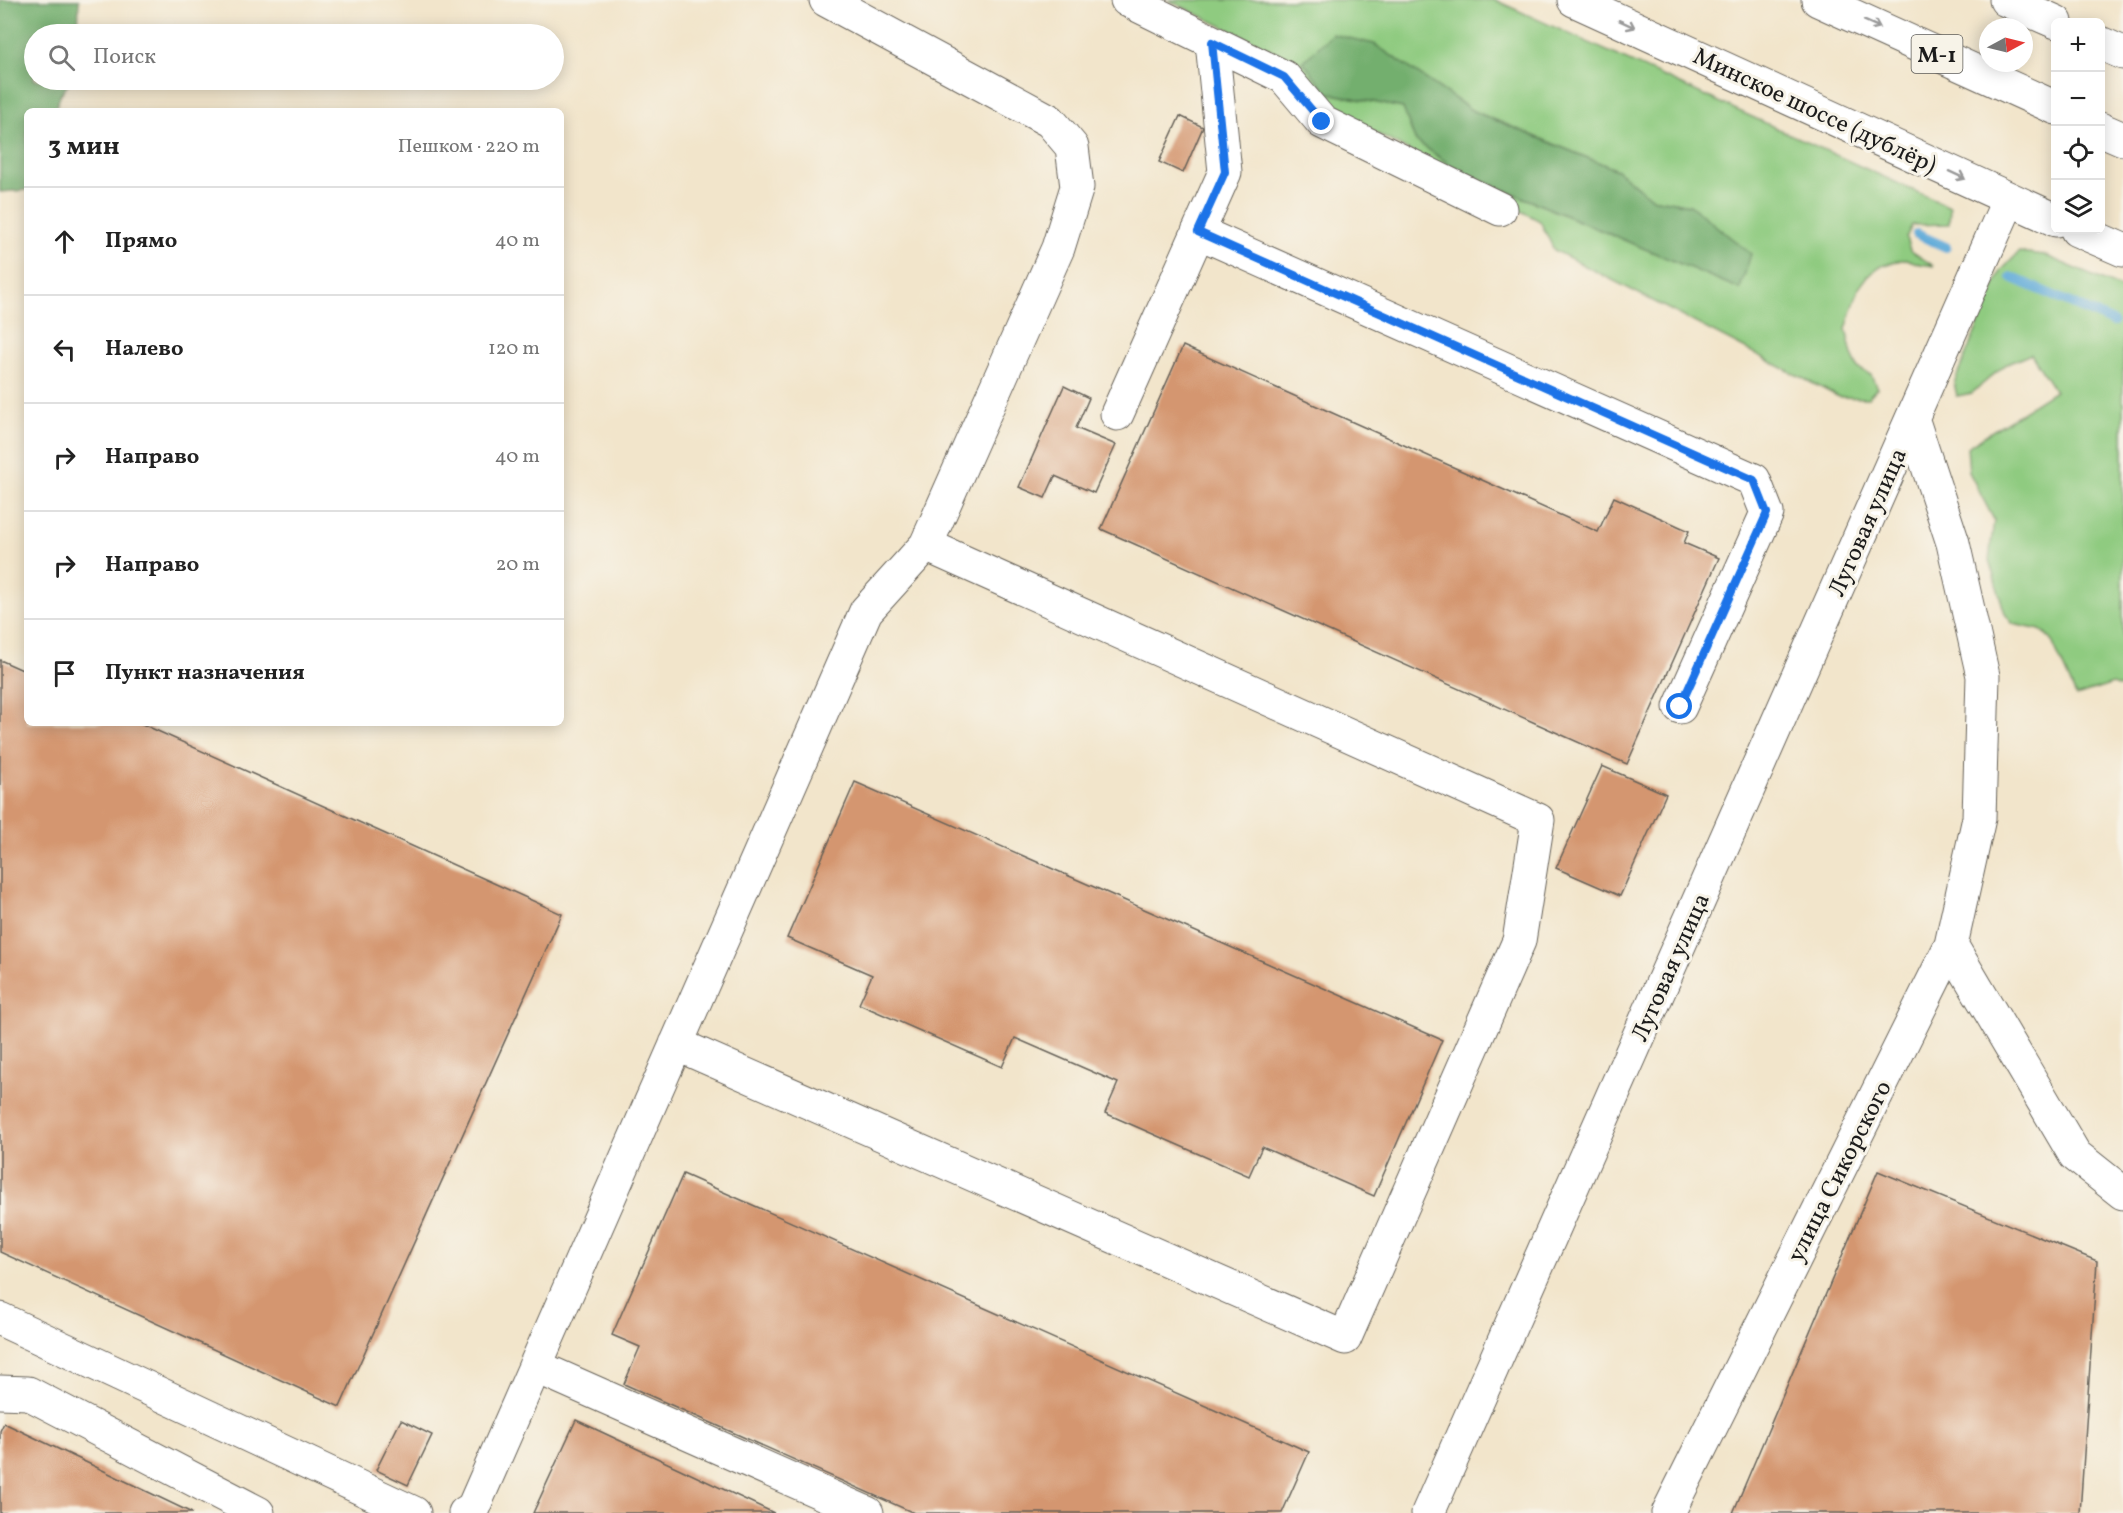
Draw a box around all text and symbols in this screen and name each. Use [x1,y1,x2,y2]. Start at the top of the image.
north arrow [1979,18,2033,72]
map controls [2051,18,2105,234]
button: + [2051,18,2105,72]
one-way arrow [1618,19,1636,31]
one-way arrow [1862,19,1880,31]
search box [24,24,564,90]
road number: М-1 [1912,35,1962,73]
street label: Минское шоссе (дублёр) [1687,40,1942,183]
icon: search [45,41,78,74]
text: Поиск [93,42,156,73]
button: − [2051,72,2105,126]
route end [1308,108,1334,134]
button: locate [2051,126,2105,180]
text: 3 мин [48,129,120,165]
text: Пешком · 220 m [398,133,540,161]
one-way arrow [1948,170,1966,182]
button: layers [2051,180,2105,234]
icon: ahead [48,225,81,258]
text: Прямо [105,226,177,257]
text: 40 m [495,227,540,255]
icon: left [48,333,81,366]
text: Налево [105,334,184,365]
text: 120 m [488,335,540,363]
icon: right [48,441,81,474]
text: Направо [105,442,199,473]
text: 40 m [495,443,540,471]
street label: Луговая улица [1821,443,1917,602]
icon: right [48,549,81,582]
text: Направо [105,550,199,581]
text: 20 m [496,551,540,579]
icon: arrive [48,657,81,690]
text: Пункт назначения [105,658,305,689]
route start [1666,693,1692,719]
street label: Луговая улица [1624,888,1720,1047]
street label: улица Сикорского [1780,1075,1901,1269]

